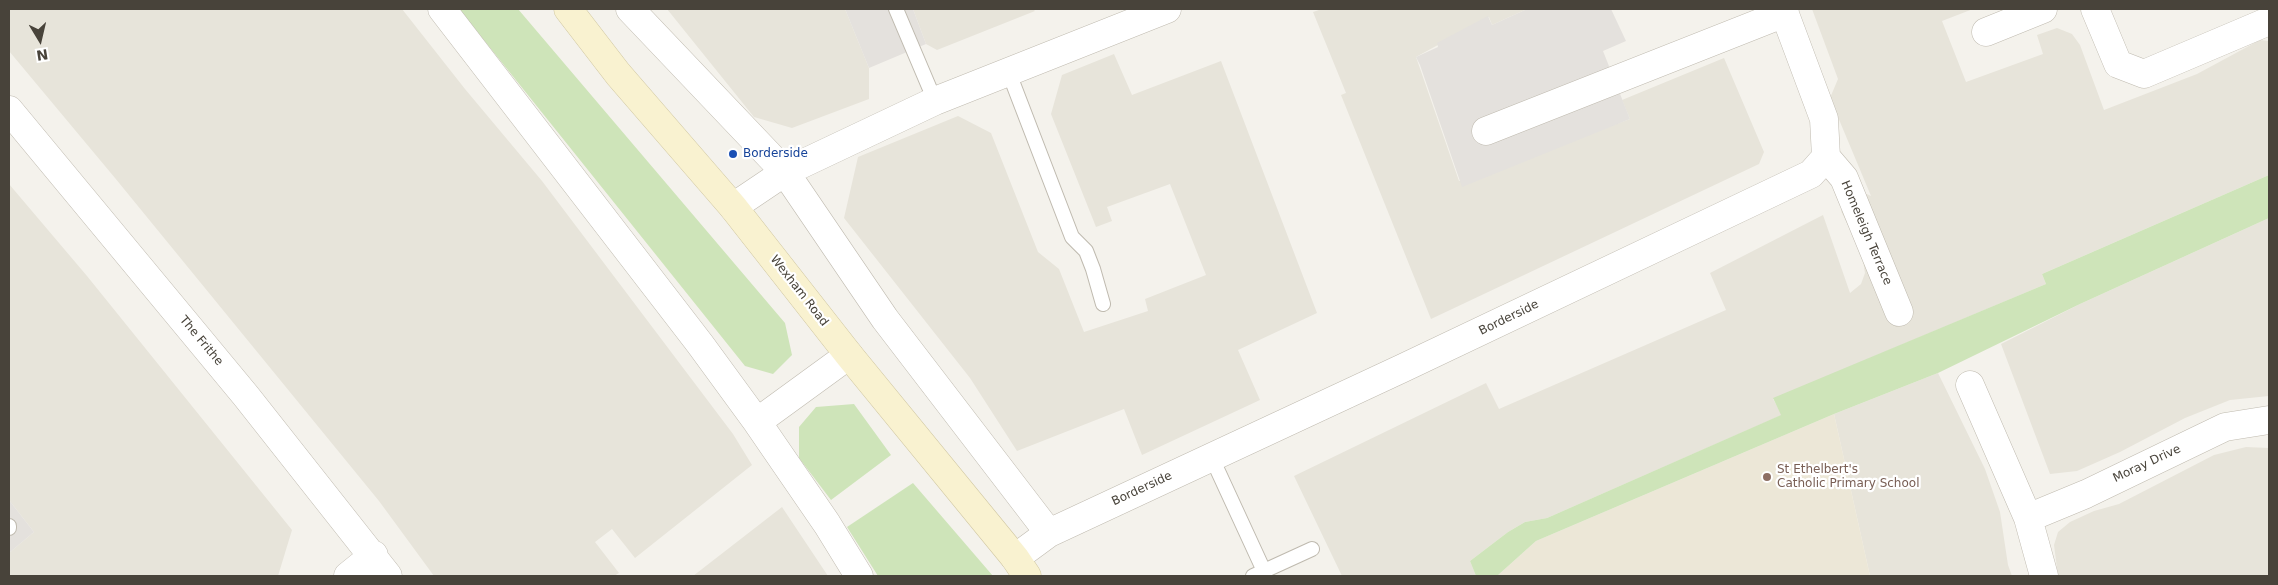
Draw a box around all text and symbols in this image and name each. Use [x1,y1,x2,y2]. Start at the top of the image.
north arrow [15,15,65,65]
text: N [35,46,49,64]
place label: Borderside [743,147,808,161]
marker: Borderside [727,148,739,160]
street label: Homeleigh Terrace [1837,179,1895,287]
street label: Wexham Road [767,253,831,329]
street label: Borderside [1477,297,1541,339]
street label: The Frithe [176,313,226,369]
street label: Moray Drive [2111,442,2183,486]
place label: St Ethelbert's Catholic Primary School [1777,463,1919,491]
street label: Borderside [1110,469,1174,509]
marker: St Ethelbert's Catholic Primary School [1761,471,1773,483]

